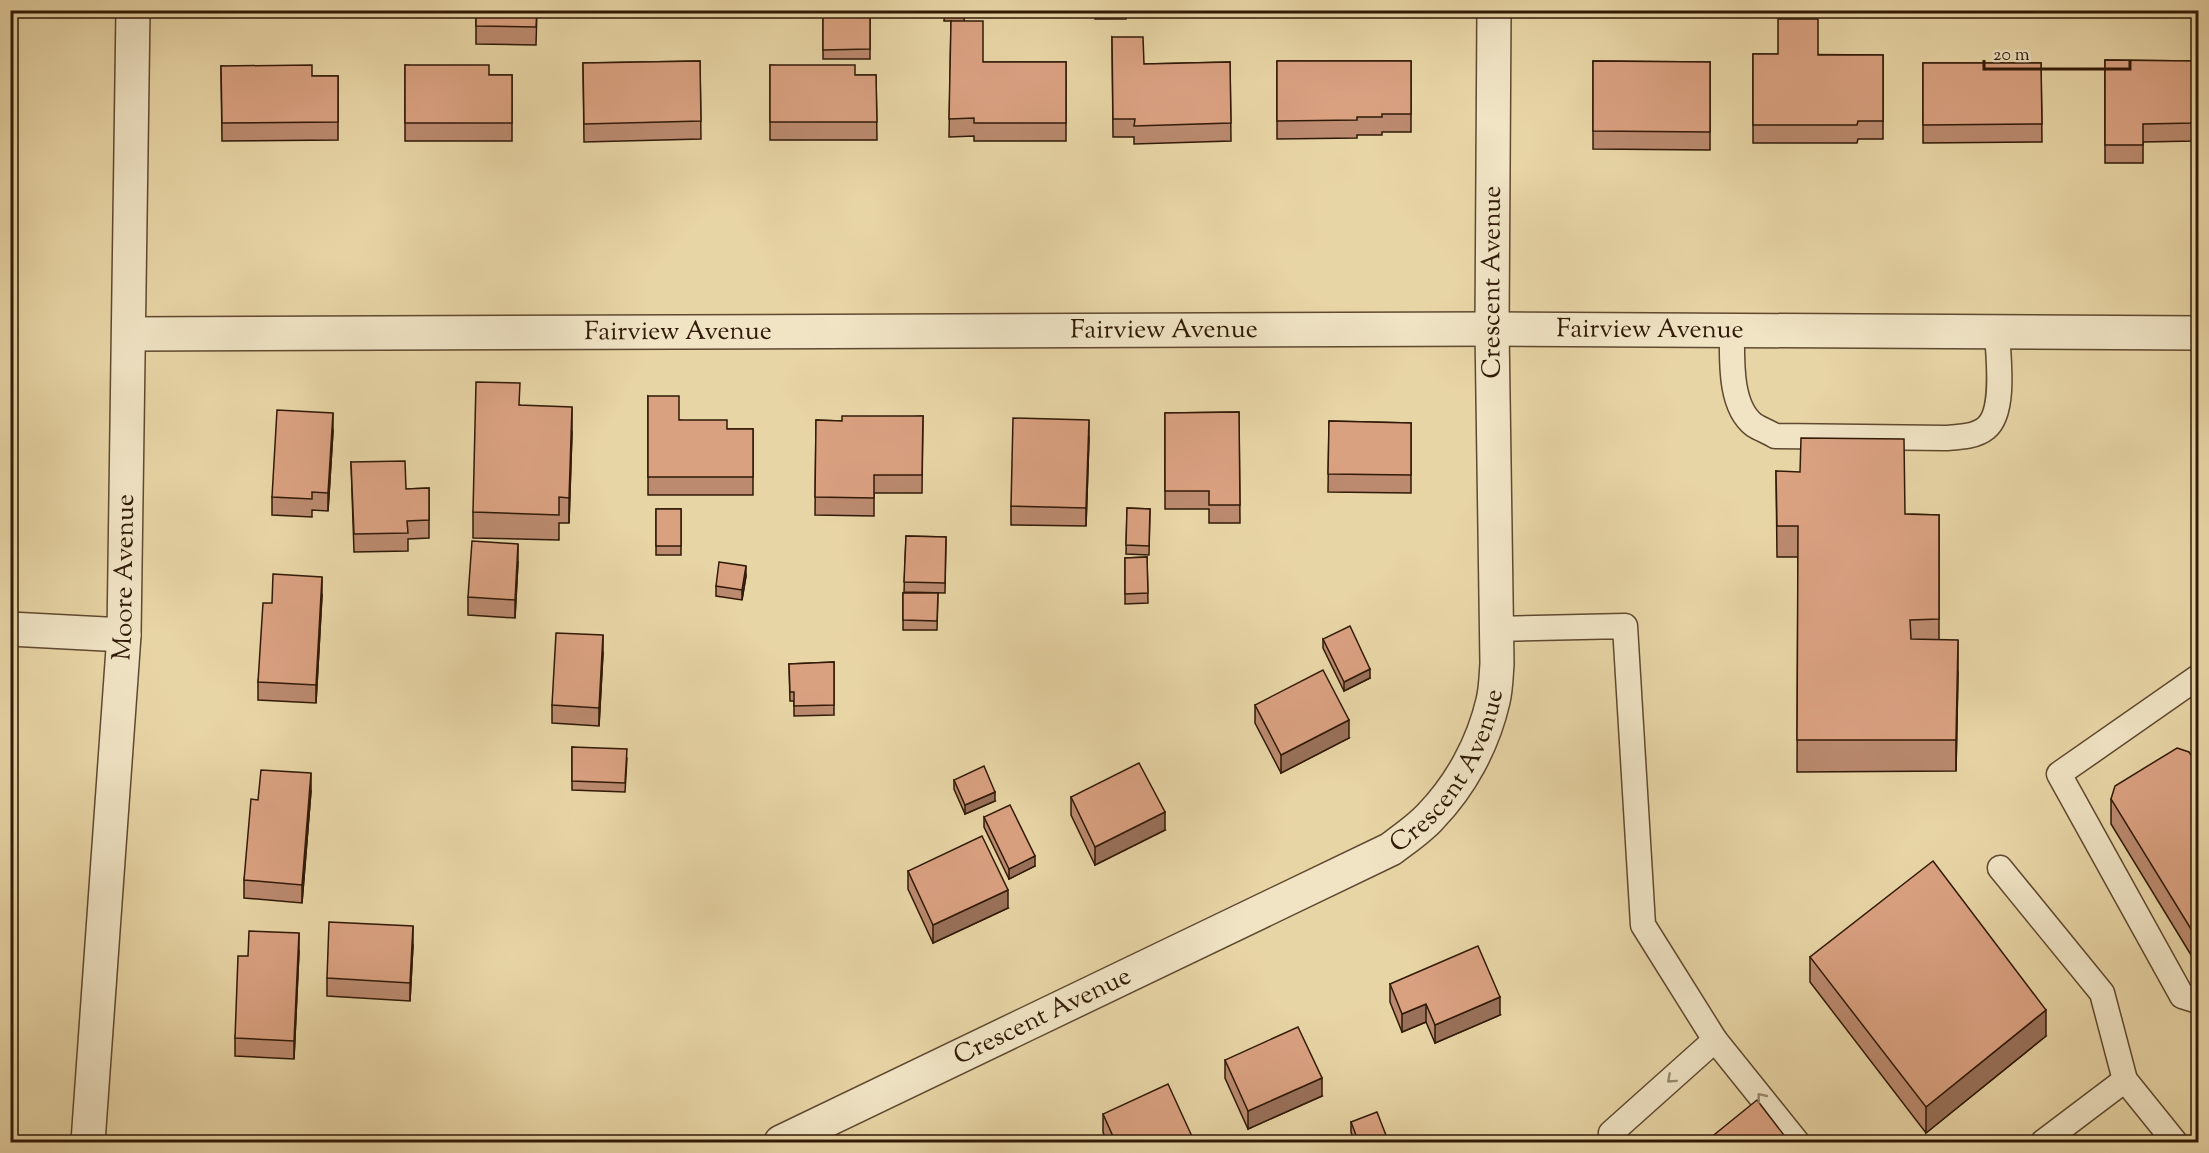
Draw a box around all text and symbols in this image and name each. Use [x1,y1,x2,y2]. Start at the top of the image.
scale bar [1984,33,2130,71]
text: 20 m [1993,43,2030,69]
street label: Crescent Avenue [1473,185,1511,379]
street label: Fairview Avenue [1070,311,1258,349]
street label: Fairview Avenue [1556,311,1744,349]
street label: Fairview Avenue [584,313,772,351]
street label: Moore Avenue [104,494,145,662]
street label: Crescent Avenue [1382,686,1513,862]
street label: Crescent Avenue [947,958,1137,1075]
one-way arrow [1667,1072,1678,1083]
one-way arrow [1757,1093,1768,1104]

